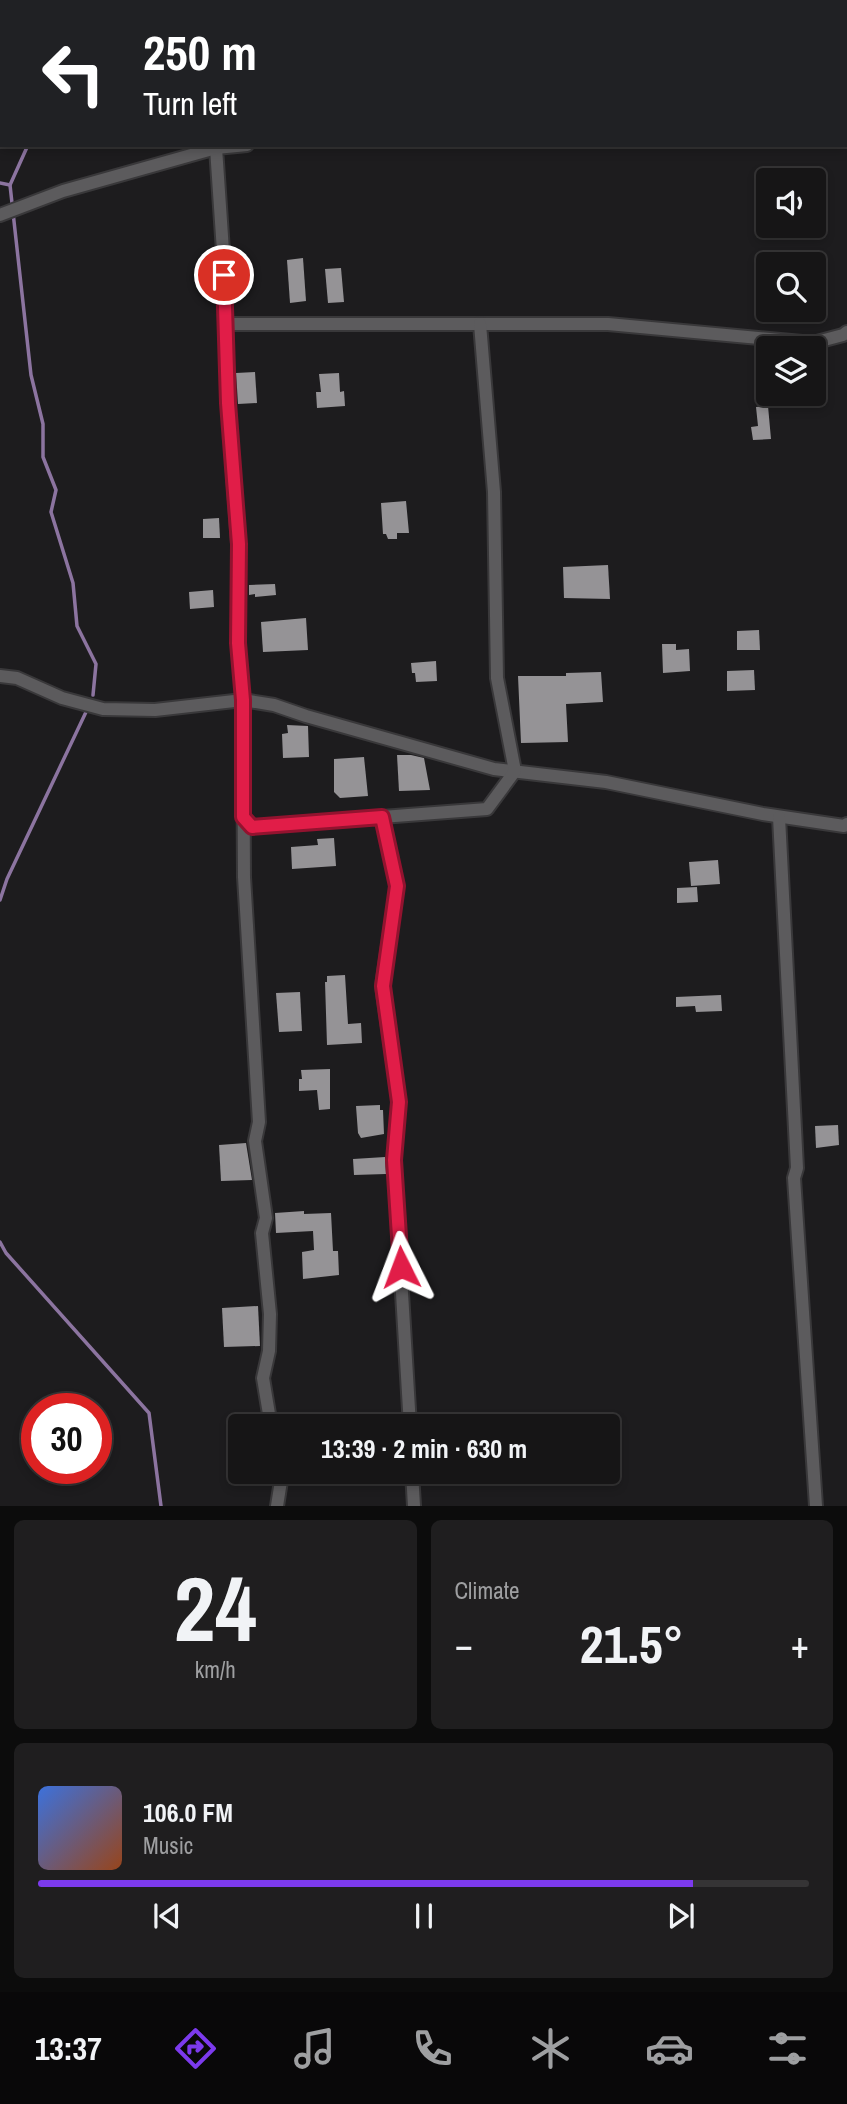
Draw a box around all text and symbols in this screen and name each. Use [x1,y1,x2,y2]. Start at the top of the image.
text: 250 m [143,19,257,85]
icon: left [28,28,119,119]
text: Turn left [143,82,237,125]
map controls [756,168,826,406]
button: sound [756,168,826,238]
pin [194,245,254,305]
button: search [756,252,826,322]
icon: arrive [205,256,243,294]
button: layers [756,336,826,406]
position arrow [364,1230,438,1304]
speed limit sign: 30 [21,1393,112,1484]
text: 13:39 · 2 min · 630 m [321,1431,527,1466]
text: 24 [174,1547,257,1669]
text: Climate [455,1575,519,1606]
text: 21.5° [580,1609,684,1679]
text: − [455,1619,473,1670]
text: + [791,1619,809,1670]
text: km/h [195,1654,236,1685]
text: 106.0 FM [143,1795,233,1830]
text: Music [143,1830,193,1861]
icon: previous [148,1897,186,1935]
icon: pause [405,1897,443,1935]
icon: next [662,1897,700,1935]
icon: directions [171,2024,220,2073]
icon: music [290,2024,339,2073]
icon: phone [408,2024,457,2073]
icon: climate [526,2024,575,2073]
icon: car [645,2024,694,2073]
icon: filters [763,2024,812,2073]
text: 13:37 [35,2027,102,2070]

